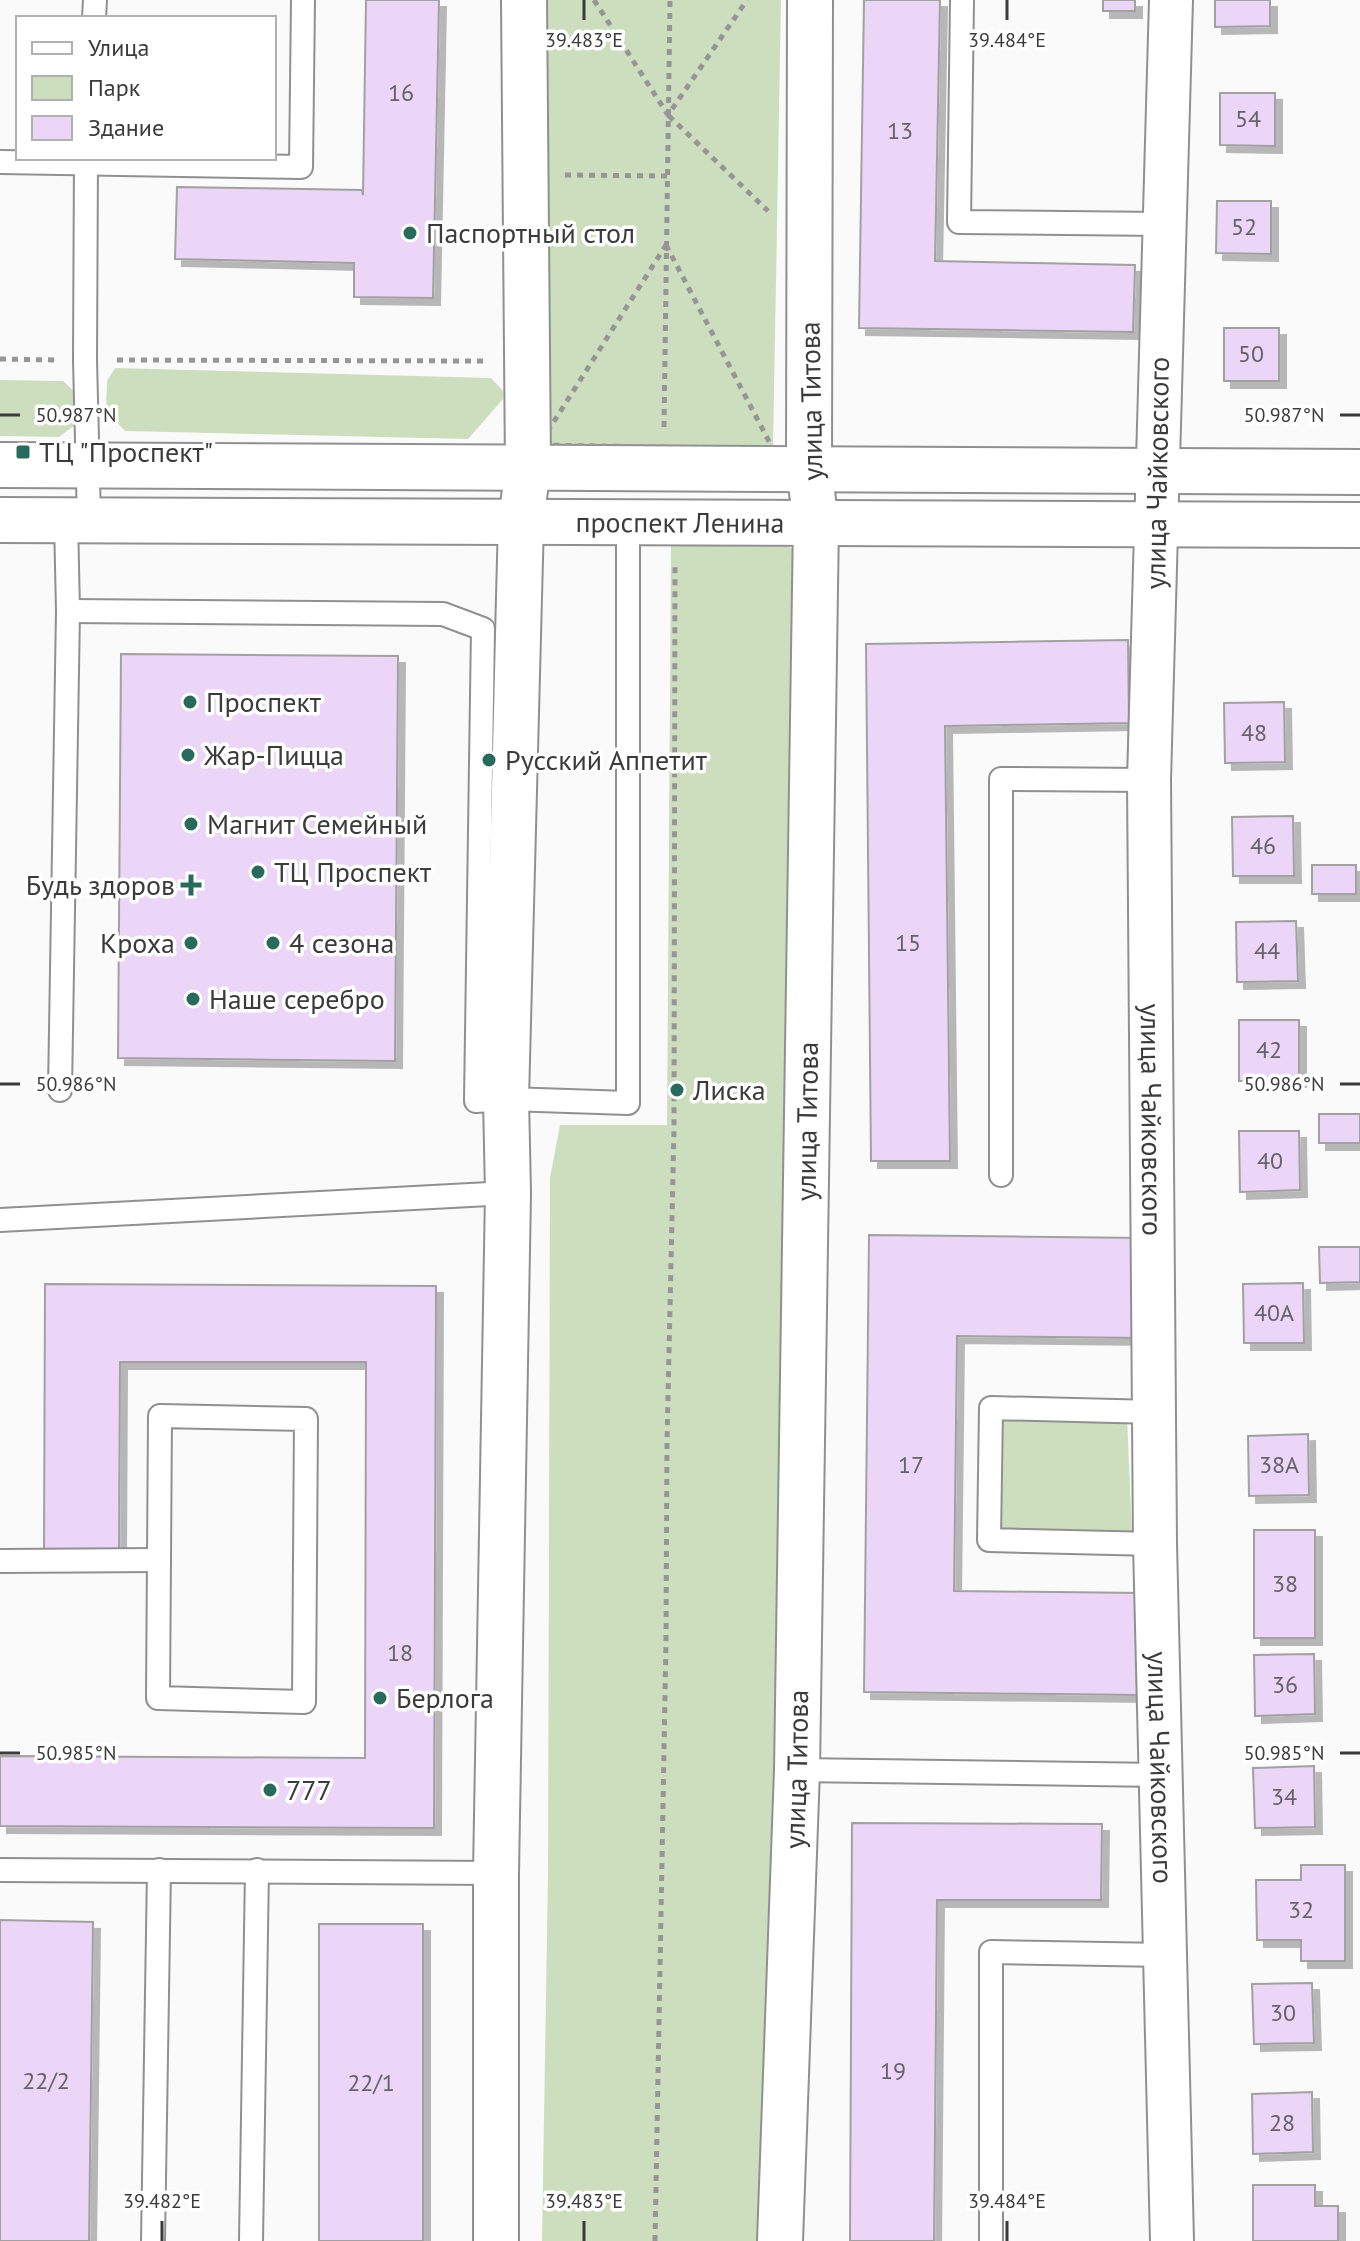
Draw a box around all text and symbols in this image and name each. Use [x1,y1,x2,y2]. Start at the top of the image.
legend [16,16,276,160]
text: 39.483°E [545,27,623,53]
text: 39.484°E [968,27,1046,53]
text: Улица [88,32,149,63]
text: Парк [88,72,141,103]
house number: 16 [388,77,414,108]
house number: 54 [1235,103,1261,134]
text: Здание [88,112,164,143]
house number: 13 [887,115,913,146]
house number: 52 [1231,211,1257,242]
place label: Паспортный стол [426,214,635,251]
marker: Паспортный стол [401,224,419,242]
street label: улица Титова [791,321,830,481]
house number: 50 [1238,338,1264,369]
street label: улица Чайковского [1136,356,1177,590]
text: 50.987°N [36,402,116,428]
text: 50.987°N [1244,402,1324,428]
place label: ТЦ "Проспект" [39,433,213,470]
marker: ТЦ "Проспект" [14,443,32,461]
street label: проспект Ленина [575,503,785,541]
place label: Проспект [206,683,322,720]
marker: Проспект [181,693,199,711]
house number: 48 [1241,717,1267,748]
place label: Жар-Пицца [203,736,344,773]
place label: Русский Аппетит [505,741,708,778]
marker: Жар-Пицца [179,746,197,764]
marker: Русский Аппетит [480,751,498,769]
place label: Магнит Семейный [207,805,427,842]
marker: Магнит Семейный [182,815,200,833]
house number: 46 [1250,830,1276,861]
place label: ТЦ Проспект [274,853,432,890]
marker: ТЦ Проспект [249,863,267,881]
place label: Будь здоров [26,866,175,903]
marker: Будь здоров [182,876,200,894]
place label: Кроха [100,924,175,961]
place label: 4 сезона [289,924,394,961]
house number: 15 [895,927,921,958]
marker: Кроха [182,934,200,952]
marker: 4 сезона [264,934,282,952]
house number: 44 [1254,935,1280,966]
place label: Наше серебро [209,980,385,1017]
marker: Наше серебро [184,990,202,1008]
street label: улица Чайковского [1133,1003,1172,1236]
house number: 42 [1256,1034,1282,1065]
street label: улица Титова [787,1041,826,1201]
text: 50.986°N [36,1071,116,1097]
place label: Лиска [692,1071,766,1108]
text: 50.986°N [1244,1071,1324,1097]
marker: Лиска [668,1081,686,1099]
house number: 40 [1257,1145,1283,1176]
house number: 40А [1254,1297,1294,1328]
house number: 17 [898,1449,924,1480]
house number: 38А [1259,1449,1299,1480]
house number: 38 [1272,1568,1298,1599]
house number: 18 [387,1637,413,1668]
street label: улица Чайковского [1140,1651,1182,1884]
house number: 36 [1272,1669,1298,1700]
place label: Берлога [396,1679,494,1716]
marker: Берлога [371,1689,389,1707]
street label: улица Титова [775,1689,816,1850]
text: 50.985°N [36,1740,116,1766]
text: 50.985°N [1244,1740,1324,1766]
place label: 777 [286,1771,332,1808]
marker: 777 [261,1781,279,1799]
house number: 34 [1271,1781,1297,1812]
house number: 32 [1288,1894,1314,1925]
house number: 30 [1270,1997,1296,2028]
house number: 19 [880,2055,906,2086]
house number: 22/2 [22,2065,70,2096]
house number: 22/1 [347,2067,395,2098]
house number: 28 [1269,2107,1295,2138]
text: 39.482°E [123,2188,201,2214]
text: 39.483°E [545,2188,623,2214]
text: 39.484°E [968,2188,1046,2214]

